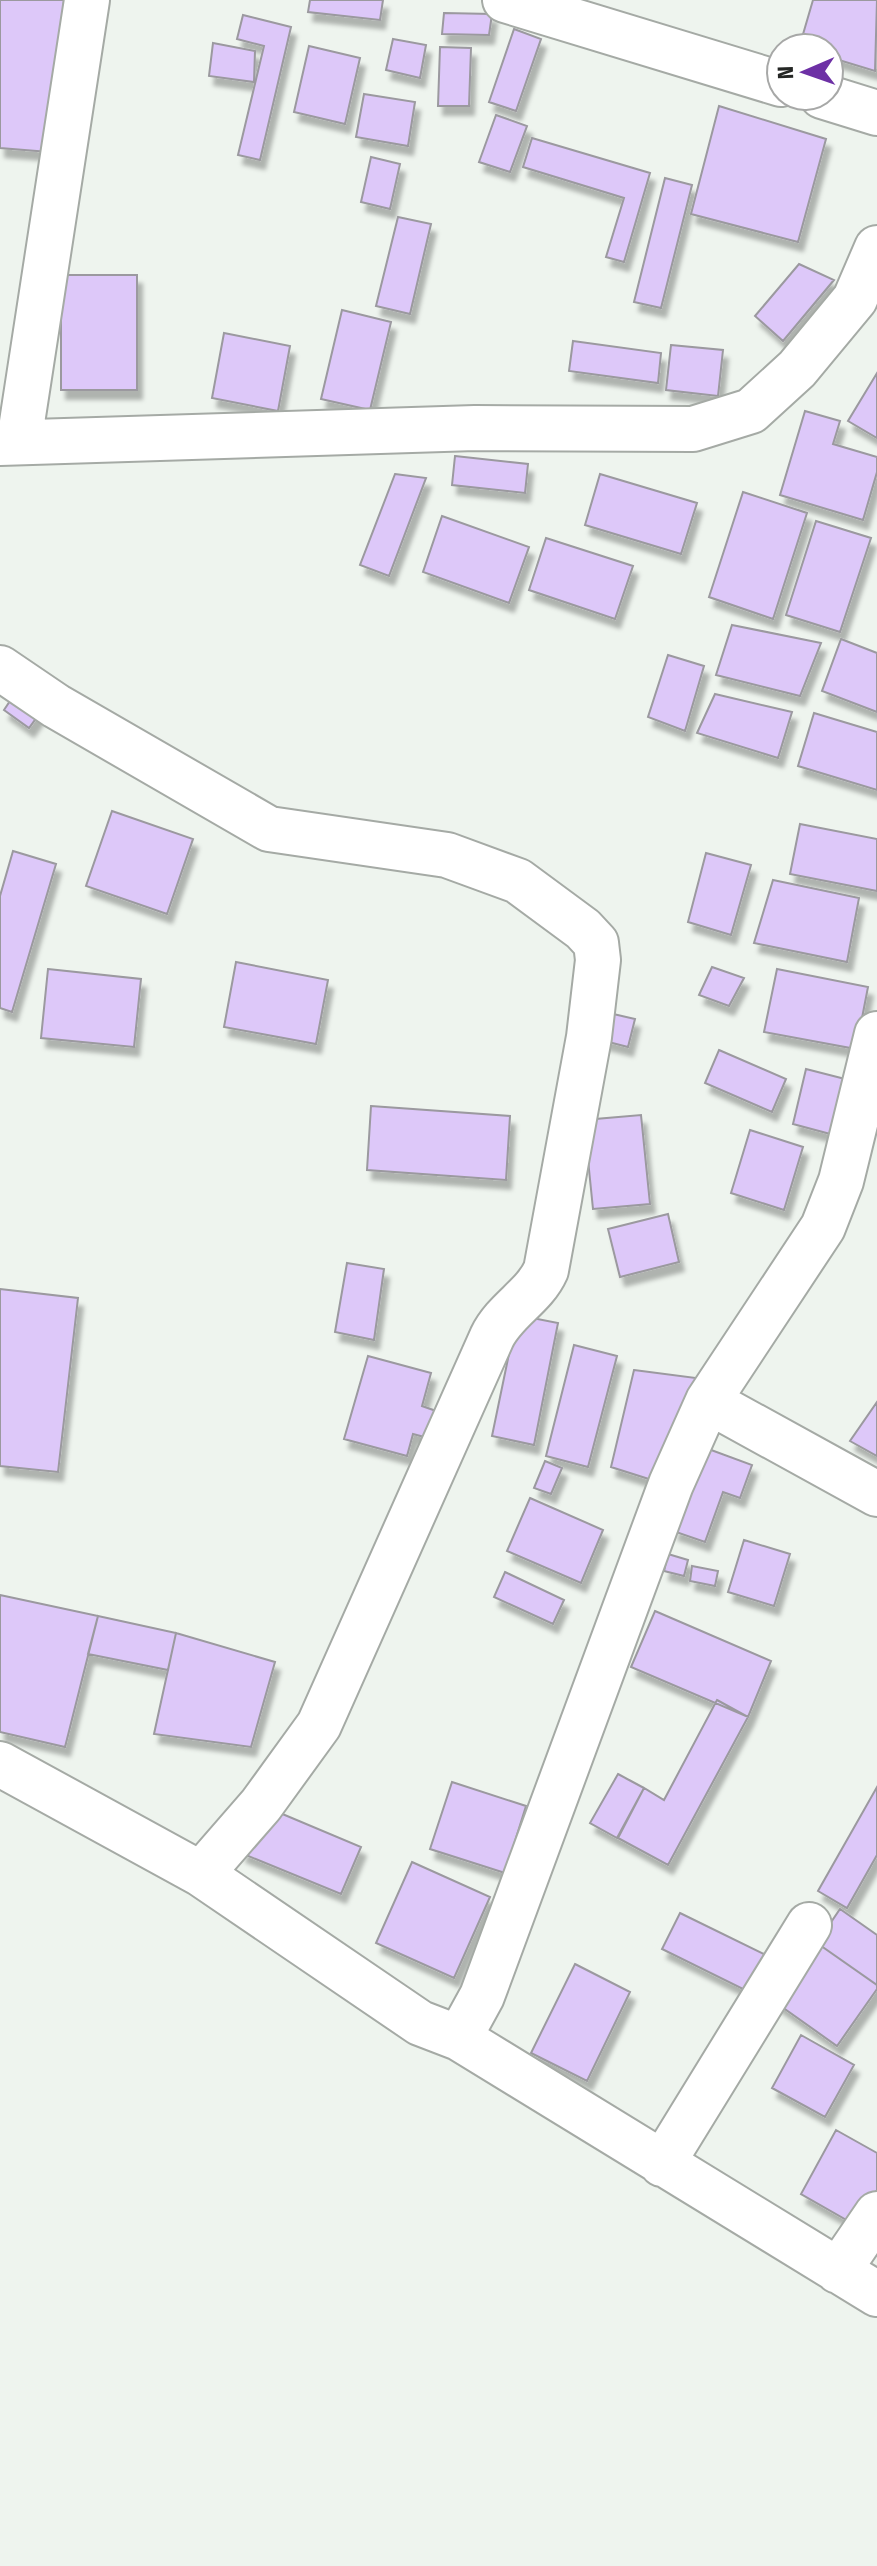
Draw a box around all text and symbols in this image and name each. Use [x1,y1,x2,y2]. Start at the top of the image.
north arrow [765,32,845,112]
text: N [772,66,799,80]

